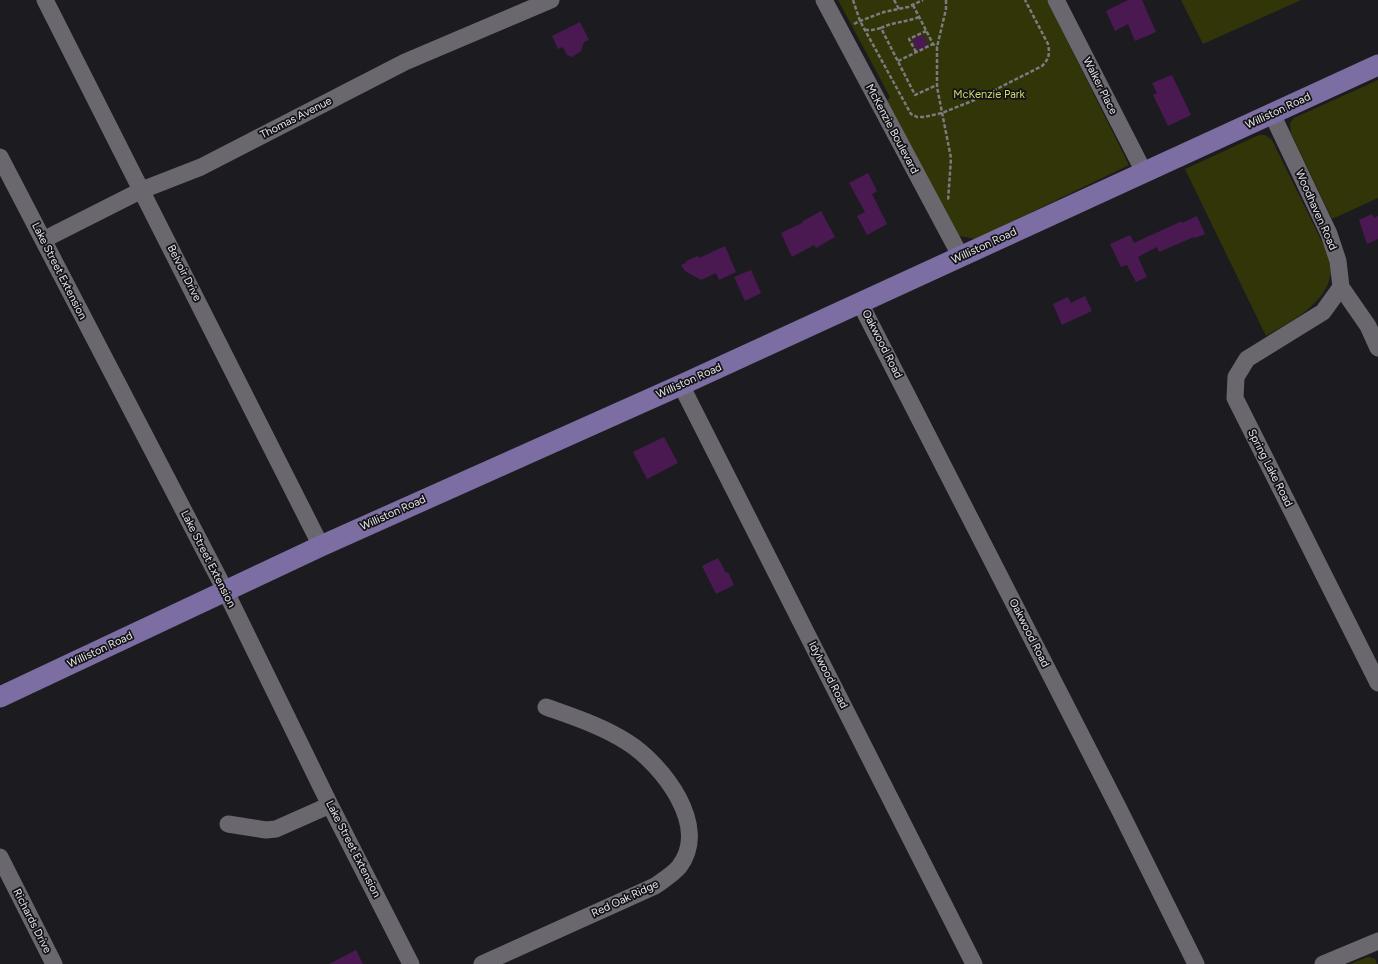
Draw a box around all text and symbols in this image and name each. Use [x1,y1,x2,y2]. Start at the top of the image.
street label: Walker Place [1080,55,1120,117]
street label: McKenzie Boulevard [863,82,921,176]
park label: McKenzie Park [953,88,1025,102]
street label: Williston Road [1243,90,1313,132]
street label: Thomas Avenue [258,94,334,142]
street label: Woodhaven Road [1292,168,1340,252]
street label: Lake Street Extension [29,220,89,322]
street label: Williston Road [949,225,1019,267]
street label: Belvoir Drive [164,243,204,303]
street label: Oakwood Road [859,307,905,381]
street label: Williston Road [654,361,724,401]
street label: Spring Lake Road [1245,427,1295,509]
street label: Williston Road [358,493,428,533]
street label: Lake Street Extension [178,508,238,610]
street label: Oakwood Road [1006,596,1052,670]
street label: Williston Road [65,629,135,671]
street label: Idylwood Road [805,639,851,711]
street label: Lake Street Extension [323,798,383,900]
street label: Red Oak Ridge [589,878,661,920]
street label: Richards Drive [10,887,54,955]

